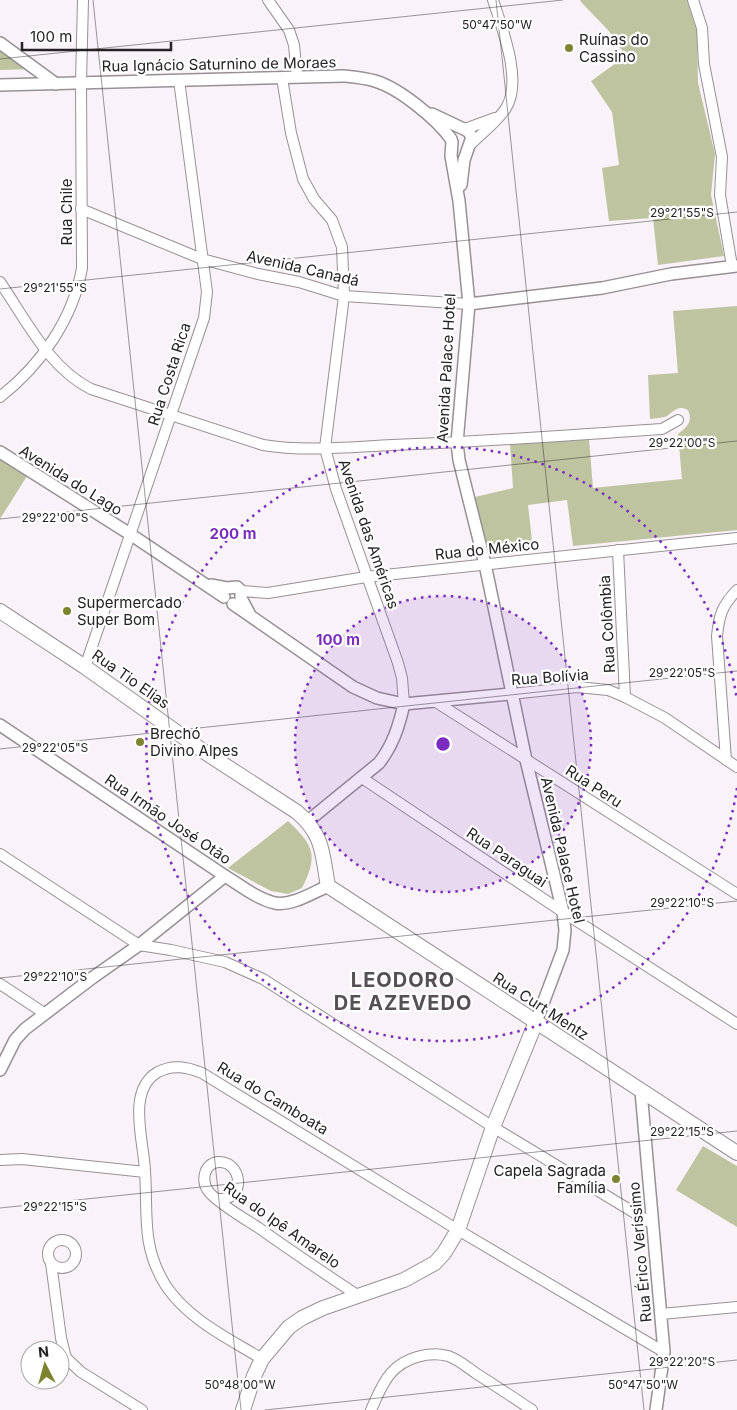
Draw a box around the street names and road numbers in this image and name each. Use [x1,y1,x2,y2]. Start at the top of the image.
street label: Rua Ignácio Saturnino de Moraes [101,52,337,76]
street label: Rua Chile [57,178,76,246]
street label: Avenida Canadá [245,246,361,290]
street label: Avenida Palace Hotel [433,293,459,443]
street label: Rua Costa Rica [143,320,195,428]
street label: Avenida do Lago [16,441,126,519]
street label: Avenida das Américas [334,457,404,611]
street label: Rua do México [434,534,540,564]
street label: Rua Colômbia [595,575,619,673]
street label: Rua Tio Elias [89,645,174,713]
street label: Rua Bolívia [511,665,589,689]
street label: Rua Peru [562,761,626,811]
street label: Rua Irmão José Otão [101,770,235,868]
street label: Avenida Palace Hotel [537,775,589,925]
street label: Rua Paraguai [463,823,551,891]
street label: Rua Curt Mentz [490,968,592,1044]
street label: Rua do Camboata [214,1057,332,1139]
street label: Rua do Ipê Amarelo [220,1178,344,1272]
street label: Rua Érico Veríssimo [624,1181,656,1323]

